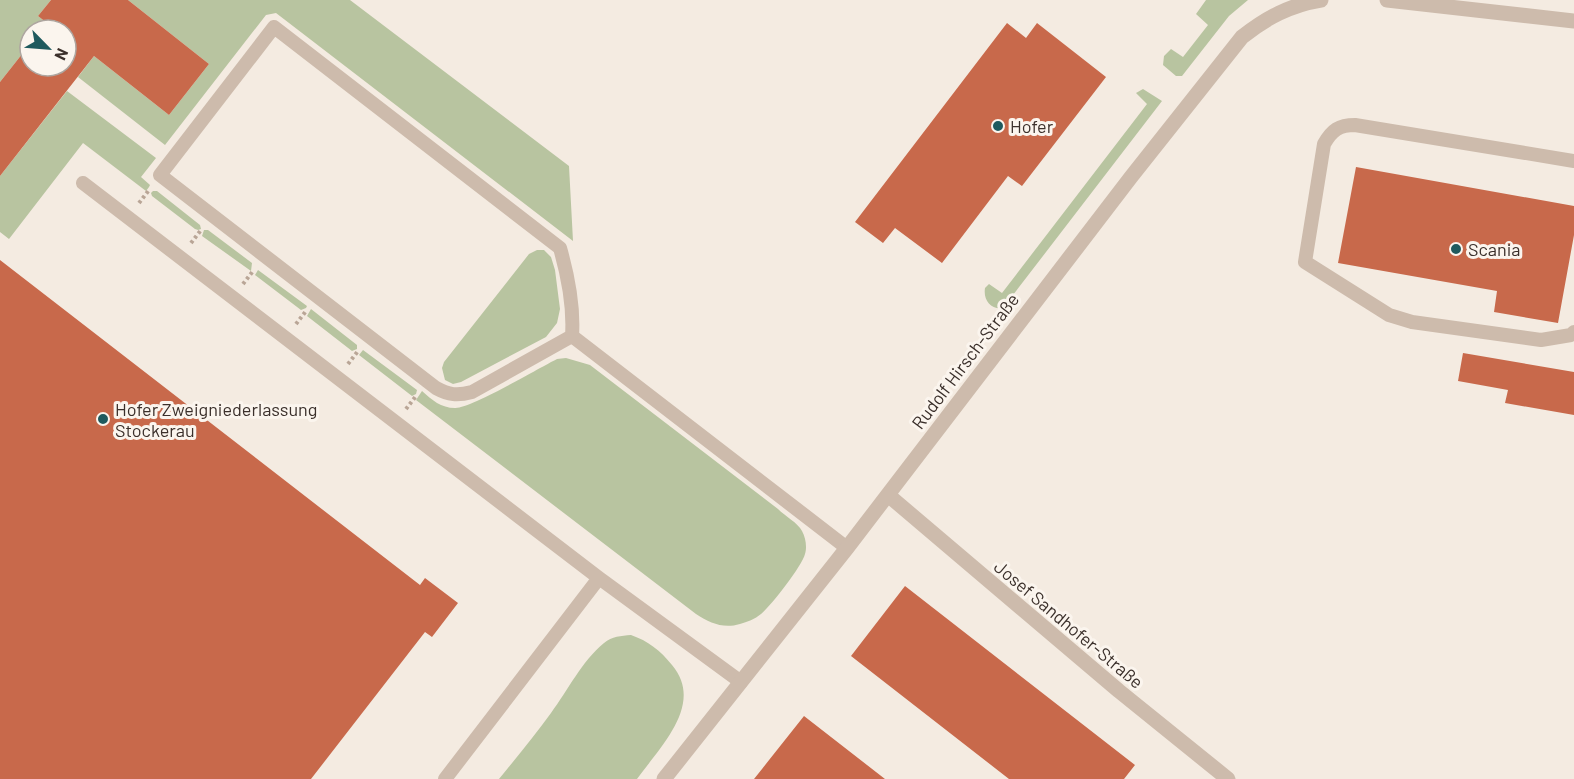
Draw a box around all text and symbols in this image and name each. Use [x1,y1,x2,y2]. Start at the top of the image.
north arrow [18,18,78,78]
text: N [51,46,73,63]
place label: Hofer [1010,115,1054,137]
marker: Hofer [991,119,1005,133]
place label: Scania [1468,238,1521,260]
marker: Scania [1449,242,1463,256]
street label: Rudolf Hirsch-Straße [907,289,1023,433]
place label: Hofer Zweigniederlassung Stockerau [115,398,317,441]
marker: Hofer Zweigniederlassung Stockerau [96,412,110,426]
street label: Josef Sandhofer-Straße [990,555,1148,693]

